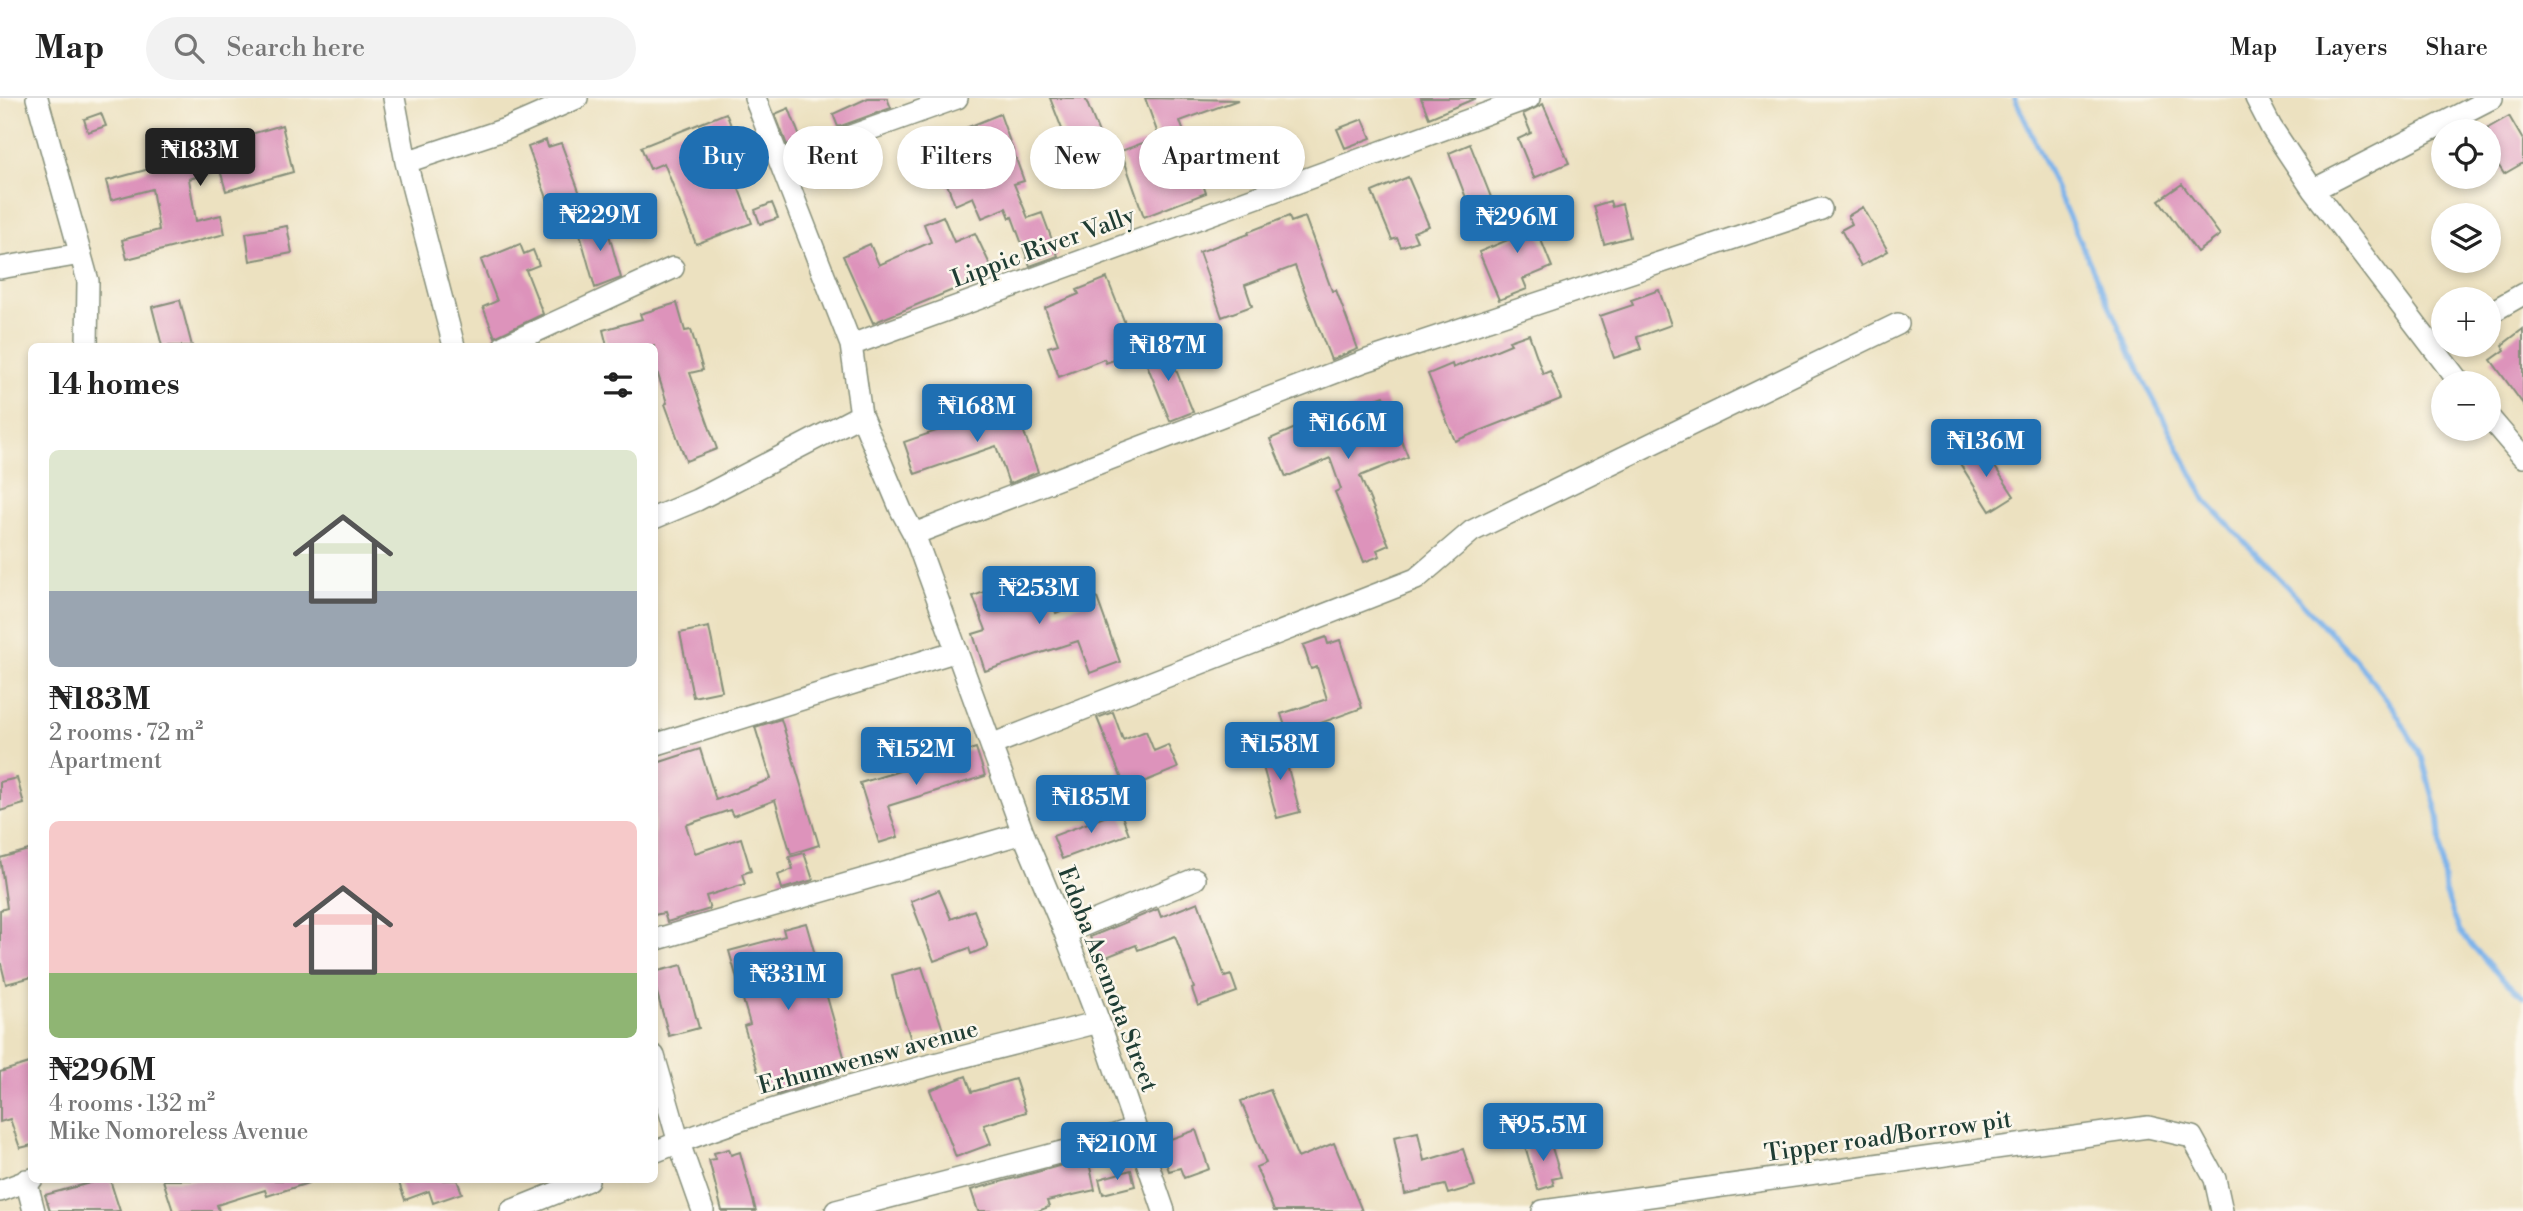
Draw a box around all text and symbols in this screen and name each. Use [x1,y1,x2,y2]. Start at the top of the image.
search box [146,17,636,80]
text: Map [35,28,104,69]
icon: search [170,29,208,67]
text: Search here [226,32,365,64]
text: Map [2230,33,2277,63]
text: Layers [2315,33,2387,63]
text: Share [2425,33,2488,63]
map controls [2431,119,2501,441]
button: locate [2431,119,2501,189]
chip: Buy [679,126,769,189]
chip: Rent [783,126,883,189]
chip: Filters [897,126,1016,189]
chip: New [1030,126,1125,189]
chip: Apartment [1139,126,1305,189]
pin: ₦183M [151,129,249,188]
text: ₦183M [161,137,239,165]
pin: ₦229M [551,194,649,253]
pin: ₦296M [1468,195,1566,255]
street label: Lippic River Vally [947,201,1140,295]
text: ₦229M [559,202,641,230]
button: layers [2431,203,2501,273]
text: ₦296M [1476,204,1558,232]
button: + [2431,287,2501,357]
pin: ₦187M [1119,324,1217,383]
text: ₦187M [1130,332,1206,360]
text: 14 homes [49,366,180,404]
icon: filters [599,366,637,404]
button: − [2431,371,2501,441]
pin: ₦168M [928,384,1026,444]
text: ₦168M [938,393,1016,421]
pin: ₦166M [1299,402,1397,461]
text: ₦166M [1309,410,1387,438]
pin: ₦136M [1937,420,2035,479]
text: ₦136M [1947,428,2025,456]
icon: home [280,496,406,622]
pin: ₦253M [990,566,1088,626]
text: ₦253M [999,575,1079,603]
text: ₦183M [49,681,150,719]
text: 2 rooms · 72 m² [49,719,203,747]
pin: ₦158M [1231,722,1329,782]
pin: ₦152M [867,728,965,787]
text: ₦158M [1241,731,1319,759]
text: ₦152M [877,736,955,764]
text: Apartment [49,747,162,775]
pin: ₦185M [1042,776,1140,835]
text: ₦185M [1052,784,1130,812]
street label: Edoba Asemota Street [1050,862,1164,1097]
icon: home [280,867,406,993]
pin: ₦331M [739,953,837,1012]
text: ₦331M [750,961,826,989]
street label: Erhumwensw avenue [755,1014,981,1102]
text: ₦296M [49,1052,156,1090]
text: 4 rooms · 132 m² [49,1090,215,1118]
pin: ₦95.5M [1486,1104,1600,1163]
street label: Tipper road/Borrow pit [1763,1105,2014,1169]
text: ₦95.5M [1499,1112,1587,1140]
text: Mike Nomoreless Avenue [49,1118,308,1146]
pin: ₦210M [1068,1122,1166,1182]
text: ₦210M [1077,1131,1157,1159]

